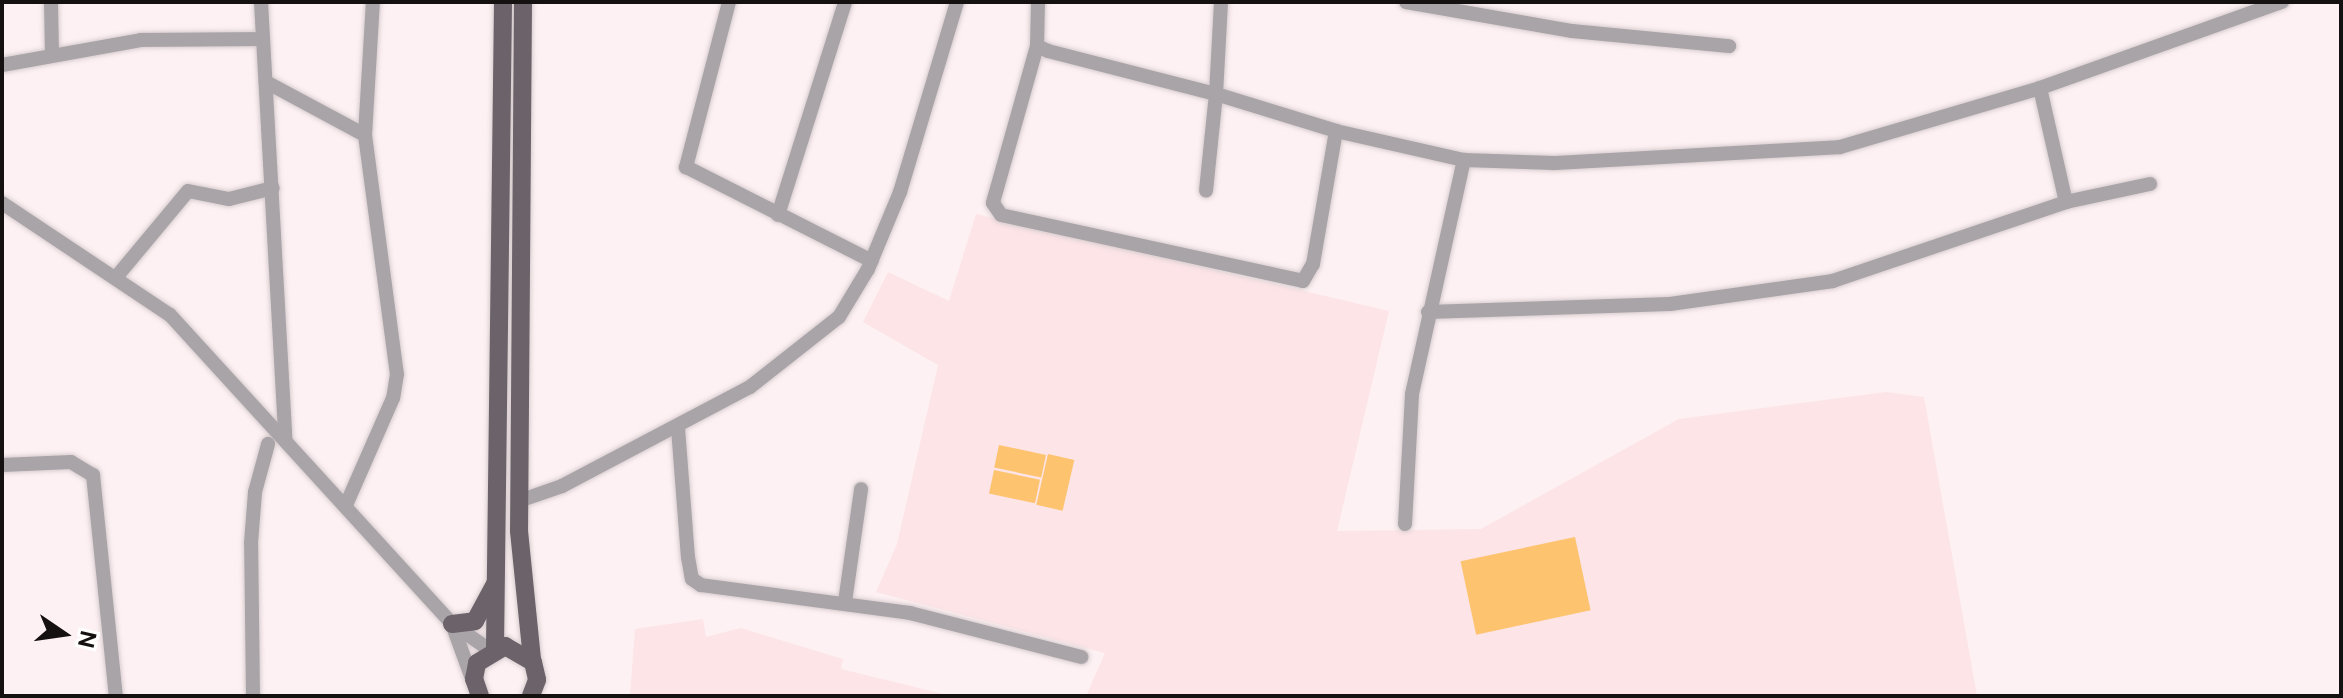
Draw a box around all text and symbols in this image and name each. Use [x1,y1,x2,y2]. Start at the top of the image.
north arrow [24,594,104,674]
text: N [73,628,102,651]

